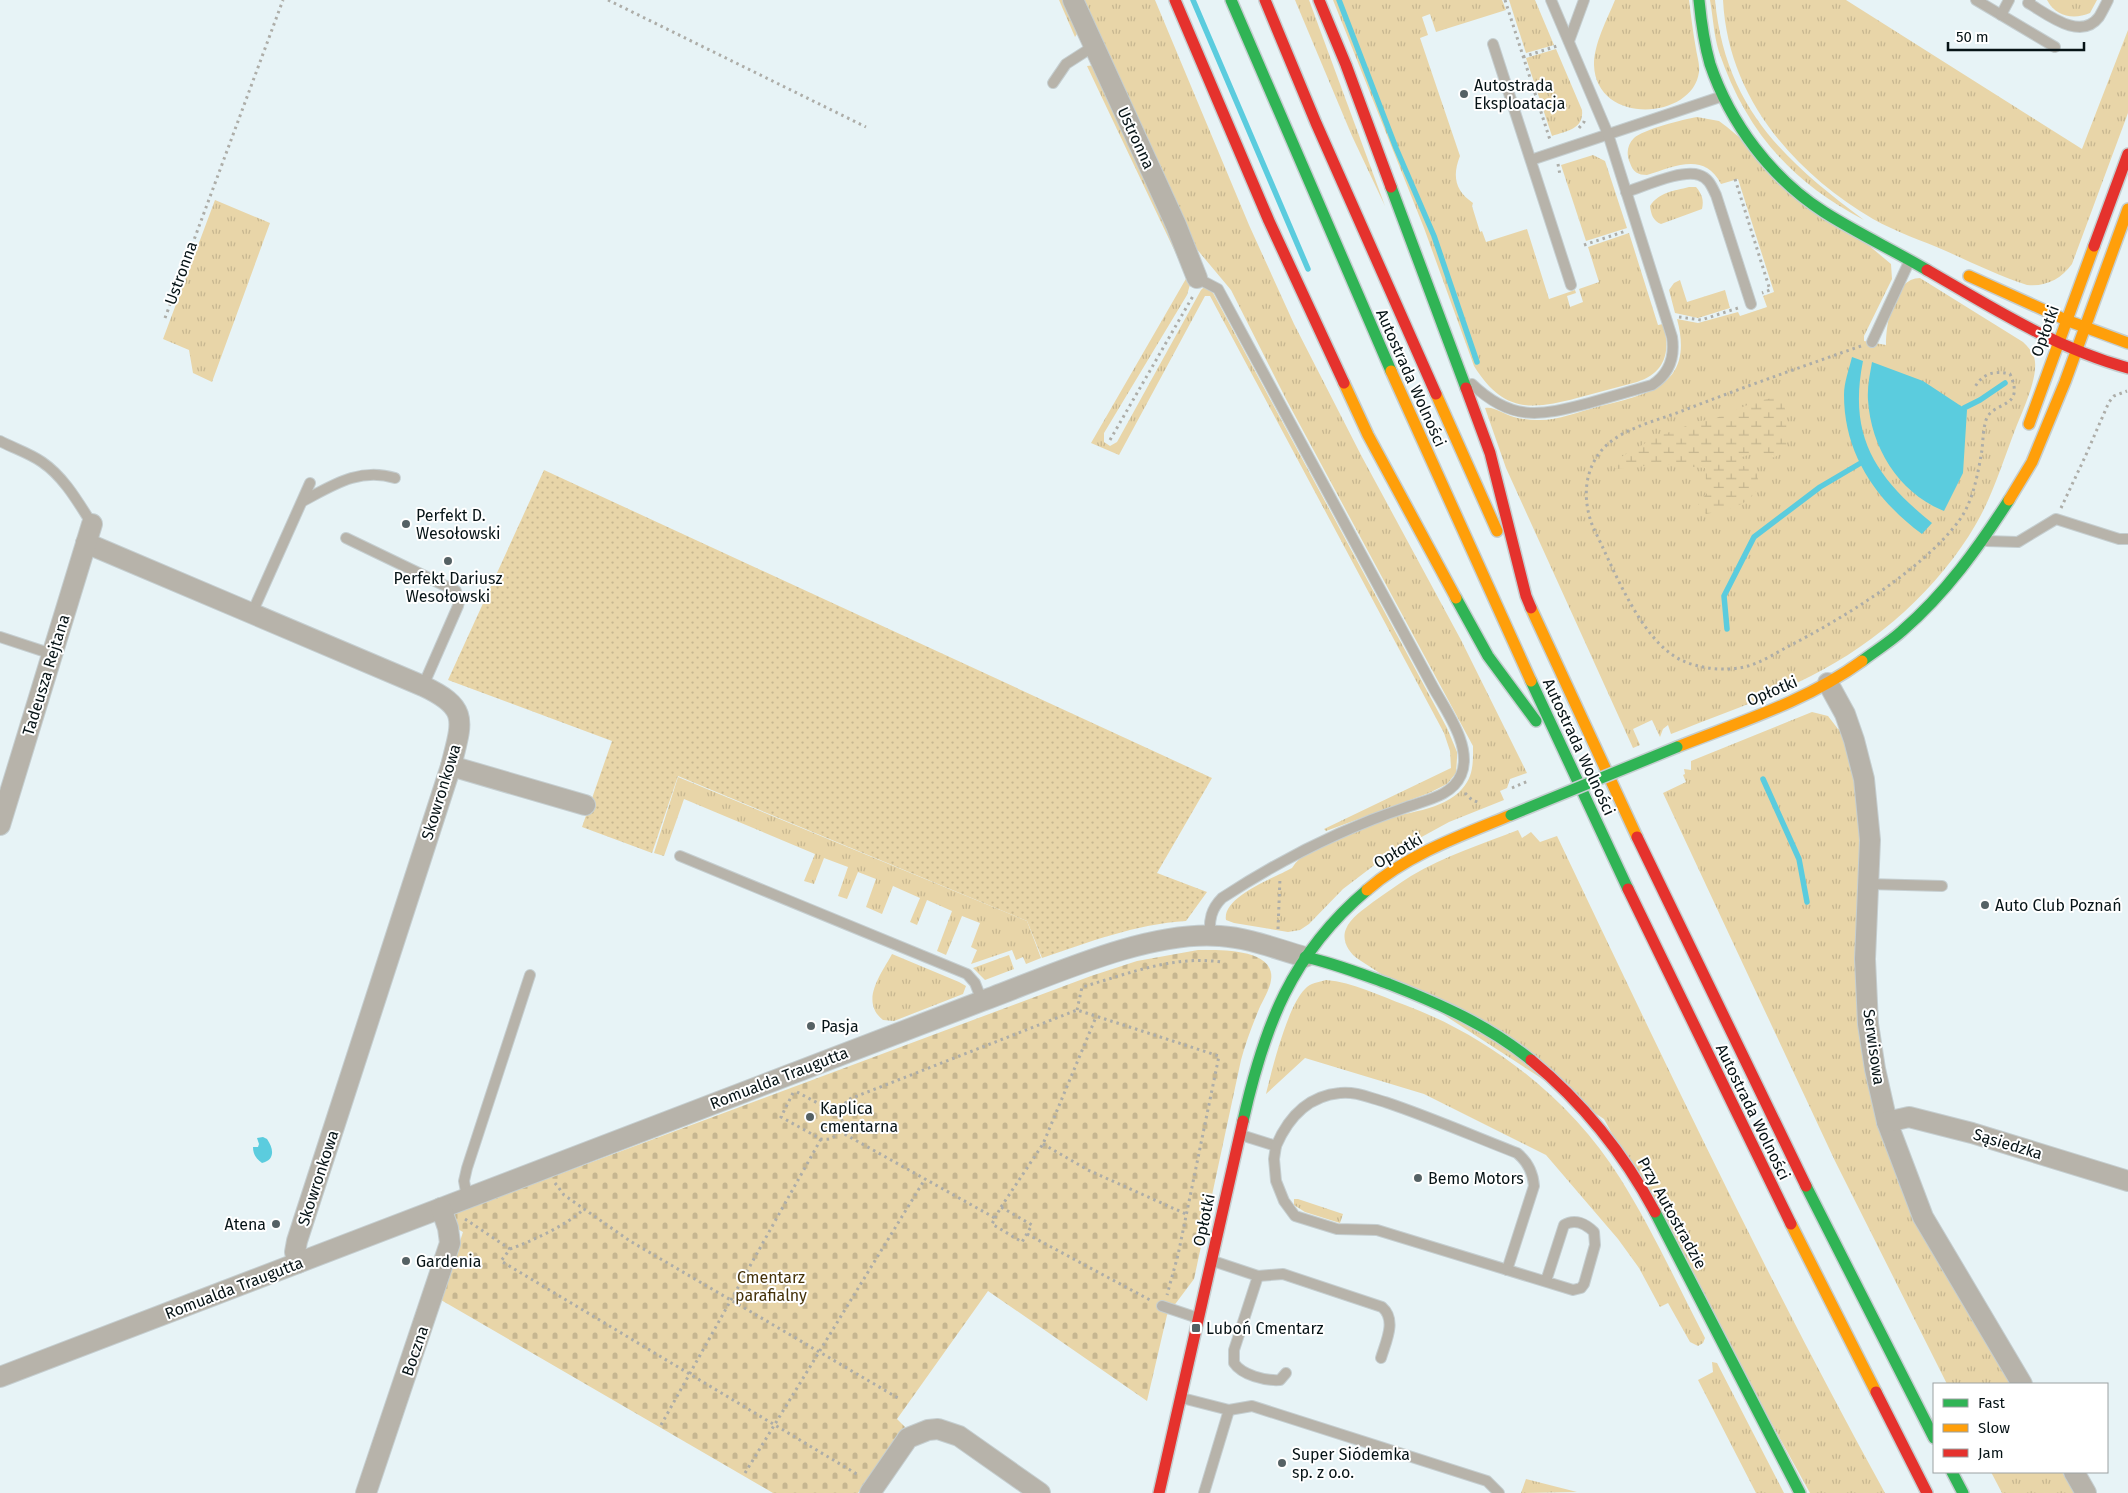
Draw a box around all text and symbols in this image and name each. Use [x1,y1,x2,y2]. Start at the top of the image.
scale bar [1948,20,2084,52]
text: 50 m [1956,28,1989,46]
place label: Autostrada Eksploatacja [1474,76,1565,113]
marker: Autostrada Eksploatacja [1458,88,1470,100]
street label: Ustronna [1113,104,1159,172]
street label: Ustronna [161,239,201,307]
street label: Opłotki [2027,303,2063,359]
street label: Autostrada Wolności [1372,306,1450,450]
place label: Perfekt D. Wesołowski [416,506,500,543]
marker: Perfekt D. Wesołowski [400,518,412,530]
marker: Perfekt Dariusz Wesołowski [442,555,454,567]
place label: Perfekt Dariusz Wesołowski [393,569,503,606]
street label: Tadeusza Rejtana [18,612,74,738]
street label: Opłotki [1744,672,1800,710]
street label: Autostrada Wolności [1539,676,1619,818]
street label: Skowronkowa [417,742,465,842]
street label: Opłotki [1370,829,1426,873]
place label: Auto Club Poznań [1995,896,2122,915]
marker: Auto Club Poznań [1979,899,1991,911]
street label: Serwisowa [1859,1008,1889,1086]
place label: Pasja [821,1017,859,1036]
marker: Pasja [805,1020,817,1032]
street label: Autostrada Wolności [1712,1041,1794,1183]
street label: Romualda Traugutta [707,1043,851,1113]
place label: Kaplica cmentarna [820,1099,898,1136]
marker: Kaplica cmentarna [804,1111,816,1123]
street label: Sąsiedzka [1971,1125,2045,1164]
street label: Skowronkowa [294,1128,342,1228]
street label: Przy Autostradzie [1633,1154,1711,1272]
place label: Bemo Motors [1428,1169,1524,1188]
marker: Bemo Motors [1412,1172,1424,1184]
street label: Opłotki [1189,1192,1219,1248]
place label: Atena [224,1215,266,1234]
marker: Atena [270,1218,282,1230]
place label: Gardenia [416,1252,481,1271]
street label: Romualda Traugutta [162,1253,306,1323]
marker: Gardenia [400,1255,412,1267]
park label: Cmentarz parafialny [735,1268,807,1305]
place label: Luboń Cmentarz [1206,1319,1323,1338]
marker: Luboń Cmentarz [1190,1322,1202,1334]
street label: Boczna [398,1323,432,1379]
legend [1933,1383,2108,1473]
text: Fast [1978,1394,2005,1412]
text: Slow [1978,1419,2010,1437]
text: Jam [1978,1444,2004,1462]
place label: Super Siódemka sp. z o.o. [1292,1445,1410,1482]
marker: Super Siódemka sp. z o.o. [1276,1457,1288,1469]

